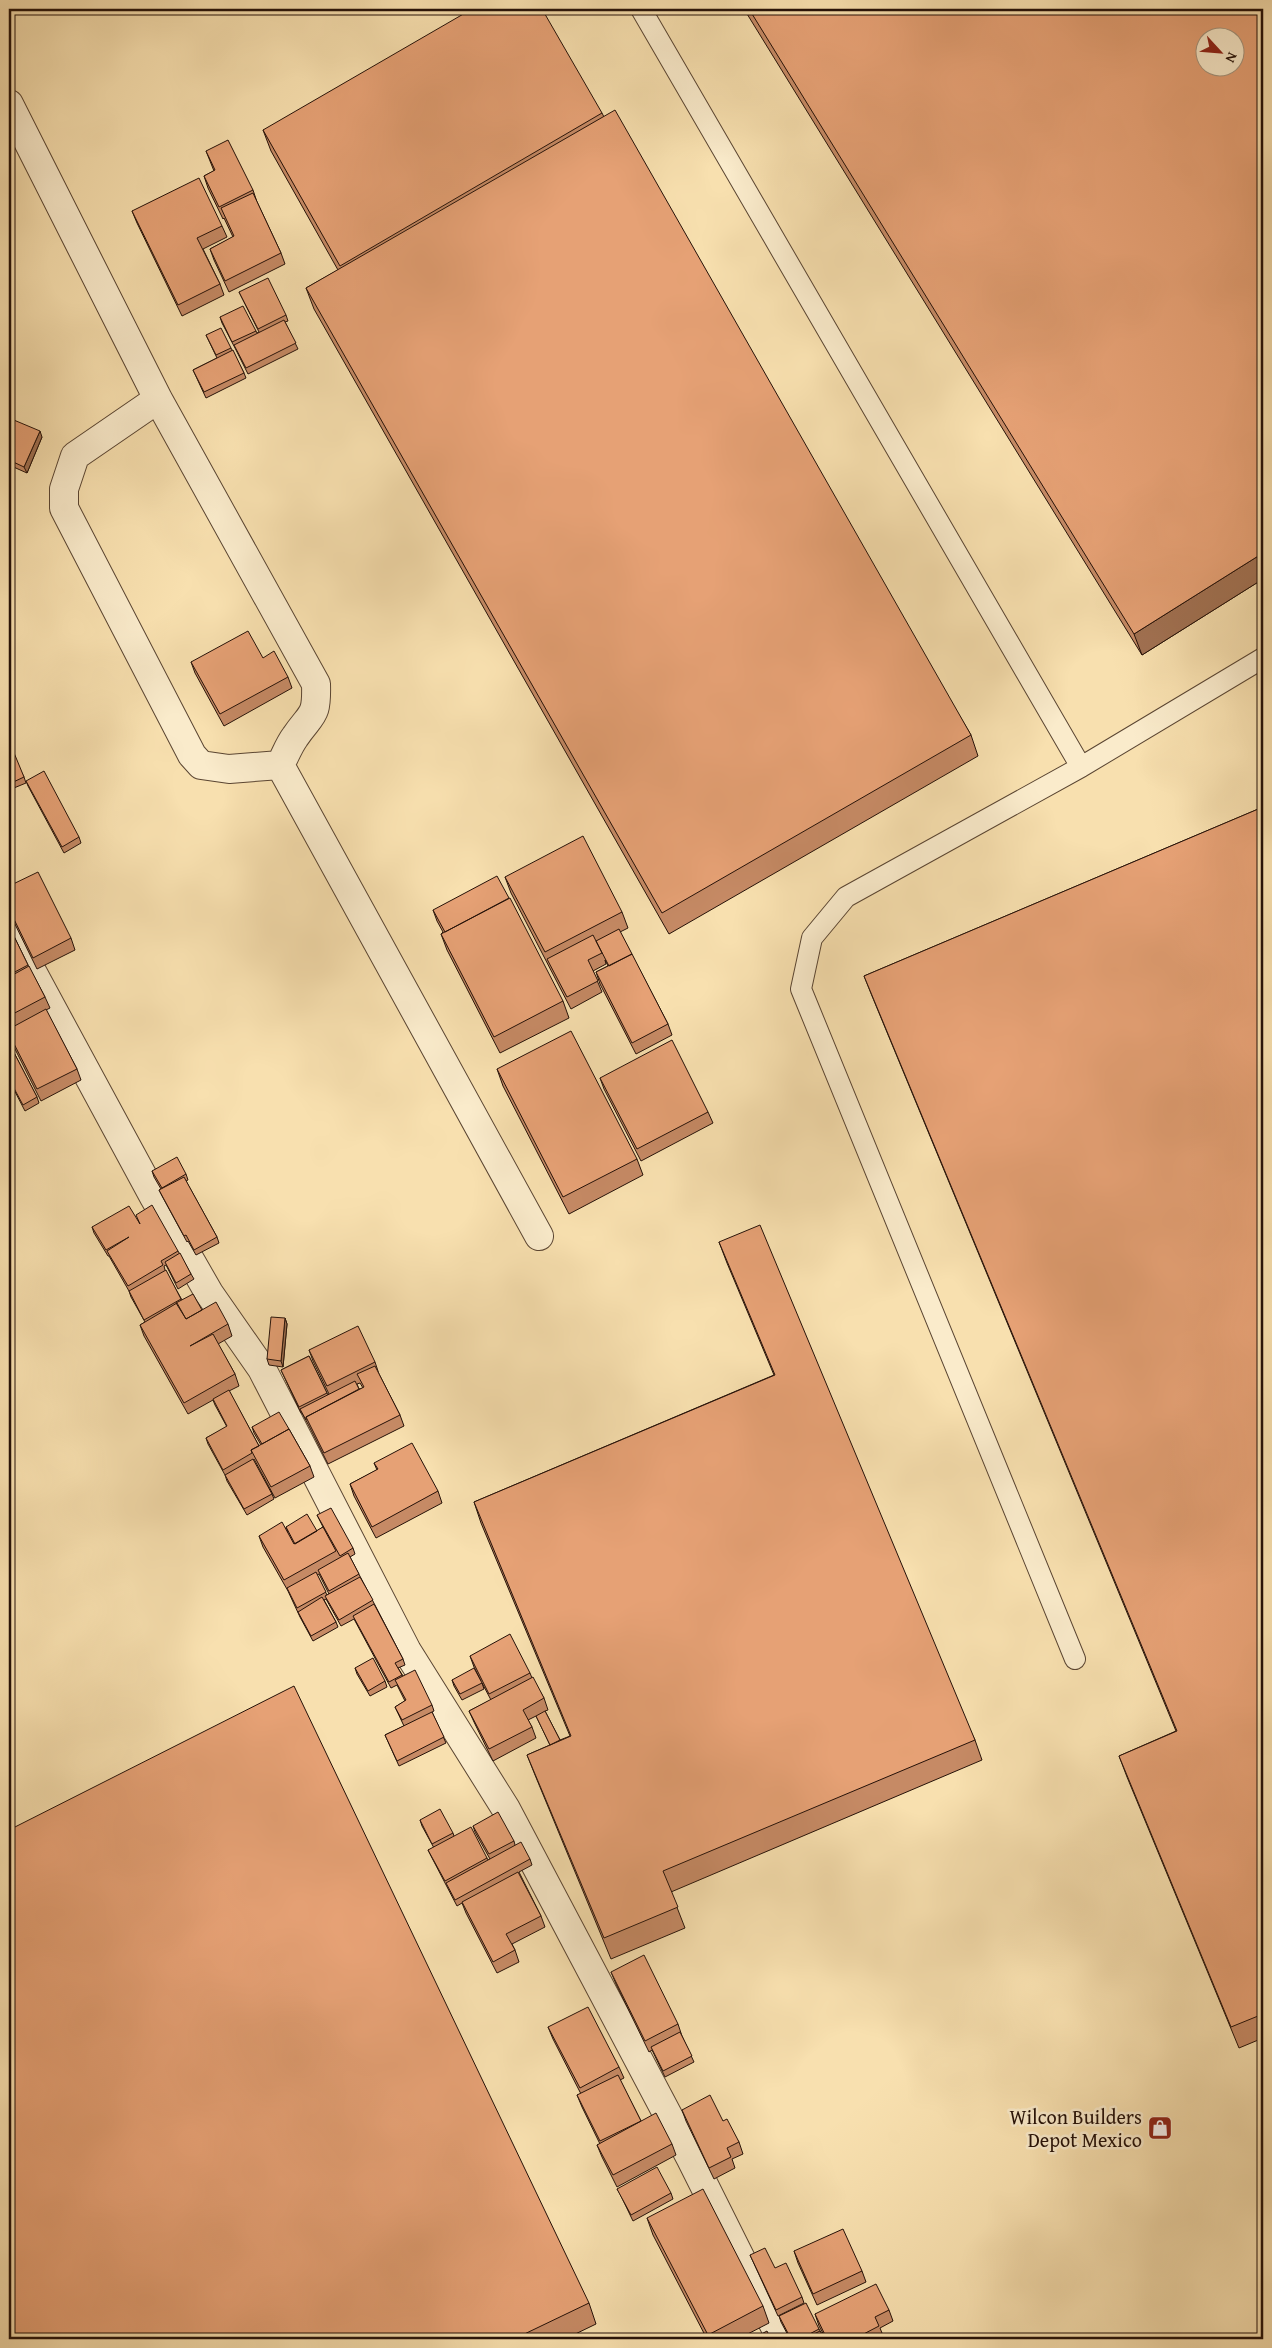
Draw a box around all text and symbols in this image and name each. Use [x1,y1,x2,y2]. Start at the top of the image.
north arrow [1194,28,1244,78]
text: N [1220,49,1243,67]
place label: Wilcon Builders Depot Mexico [1009,2102,1142,2154]
shop icon: Wilcon Builders Depot Mexico [1147,2115,1173,2141]

